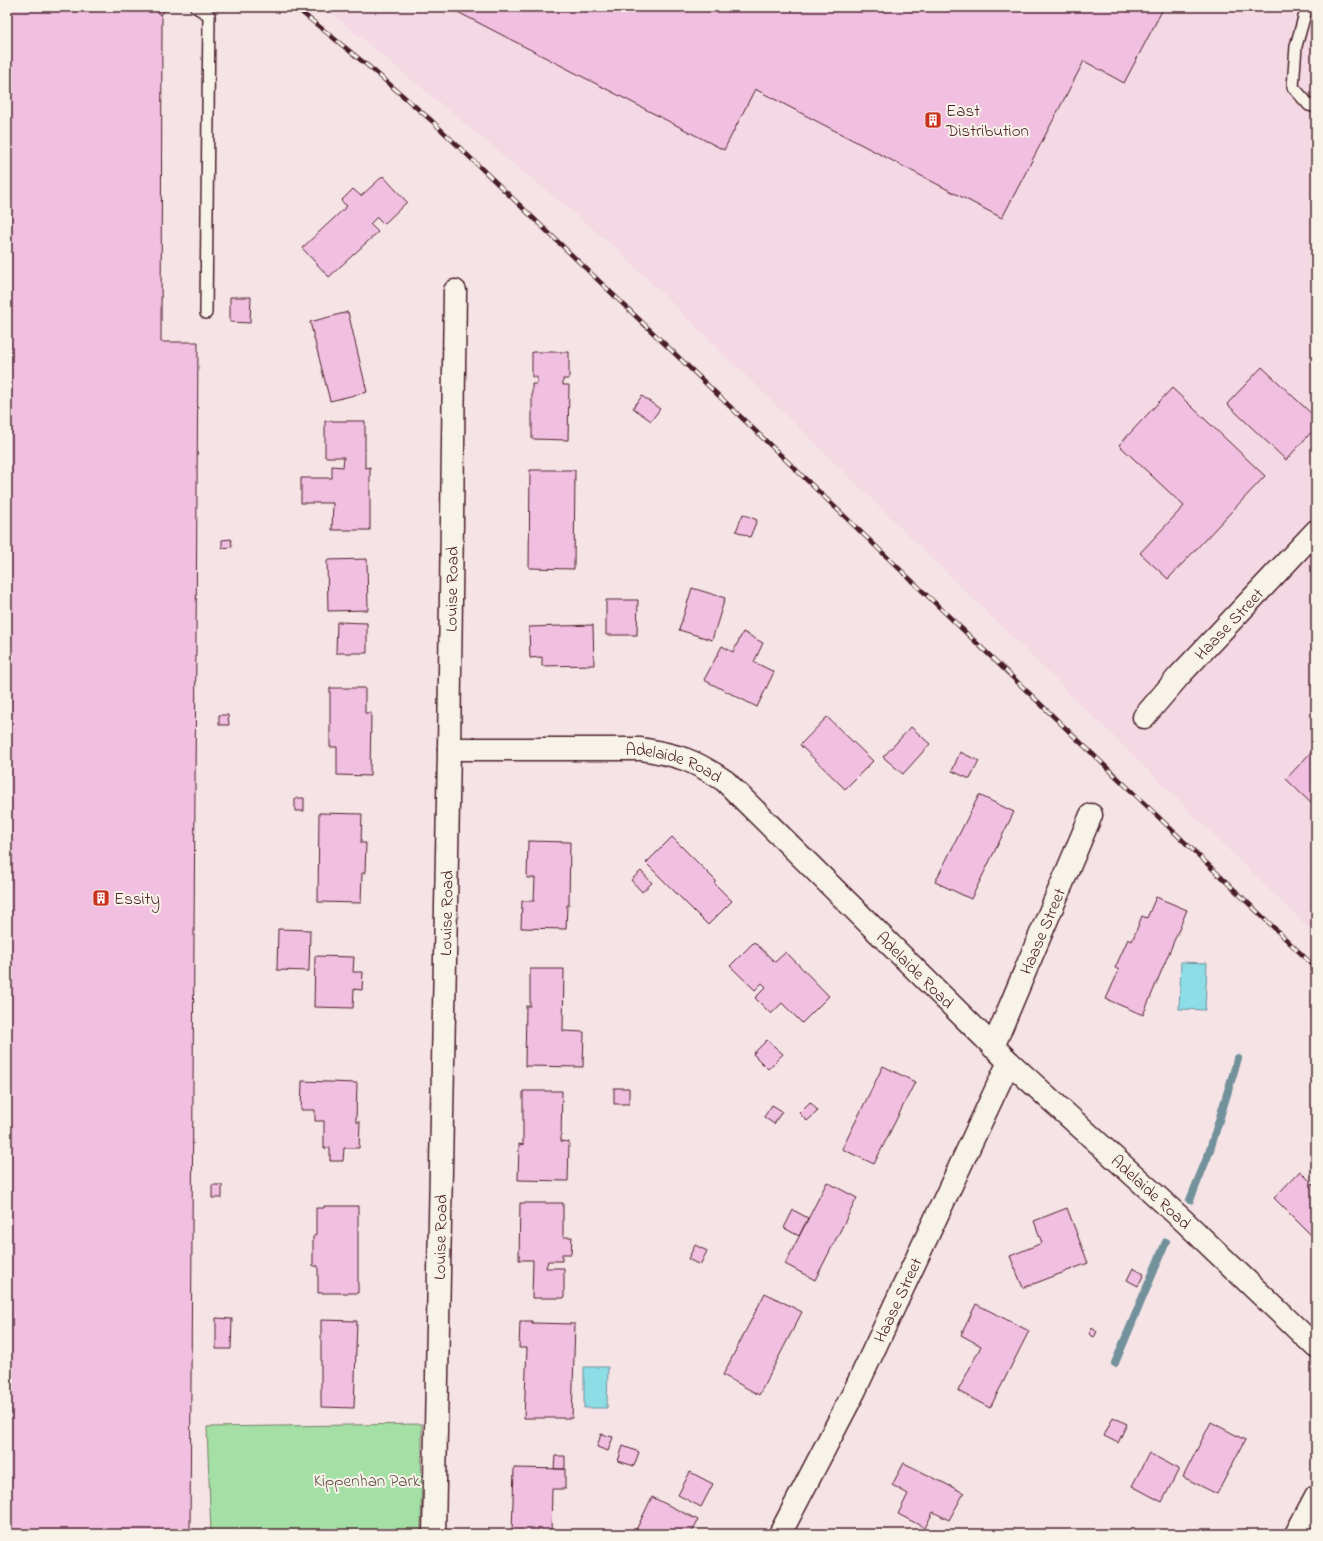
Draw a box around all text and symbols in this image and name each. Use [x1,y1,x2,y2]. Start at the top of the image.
place label: East Distribution [945,99,1029,144]
building icon: East Distribution [923,110,943,130]
street label: Louise Road [440,546,466,632]
street label: Haase Street [1189,583,1270,667]
street label: Adelaide Road [625,738,727,790]
street label: Louise Road [434,870,461,956]
street label: Haase Street [1014,884,1073,979]
place label: Essity [114,887,160,913]
building icon: Essity [91,888,111,908]
street label: Adelaide Road [870,926,960,1015]
street label: Adelaide Road [1105,1149,1197,1236]
street label: Louise Road [428,1194,454,1280]
street label: Haase Street [868,1253,930,1347]
park label: Kippenhan Park [314,1469,421,1494]

